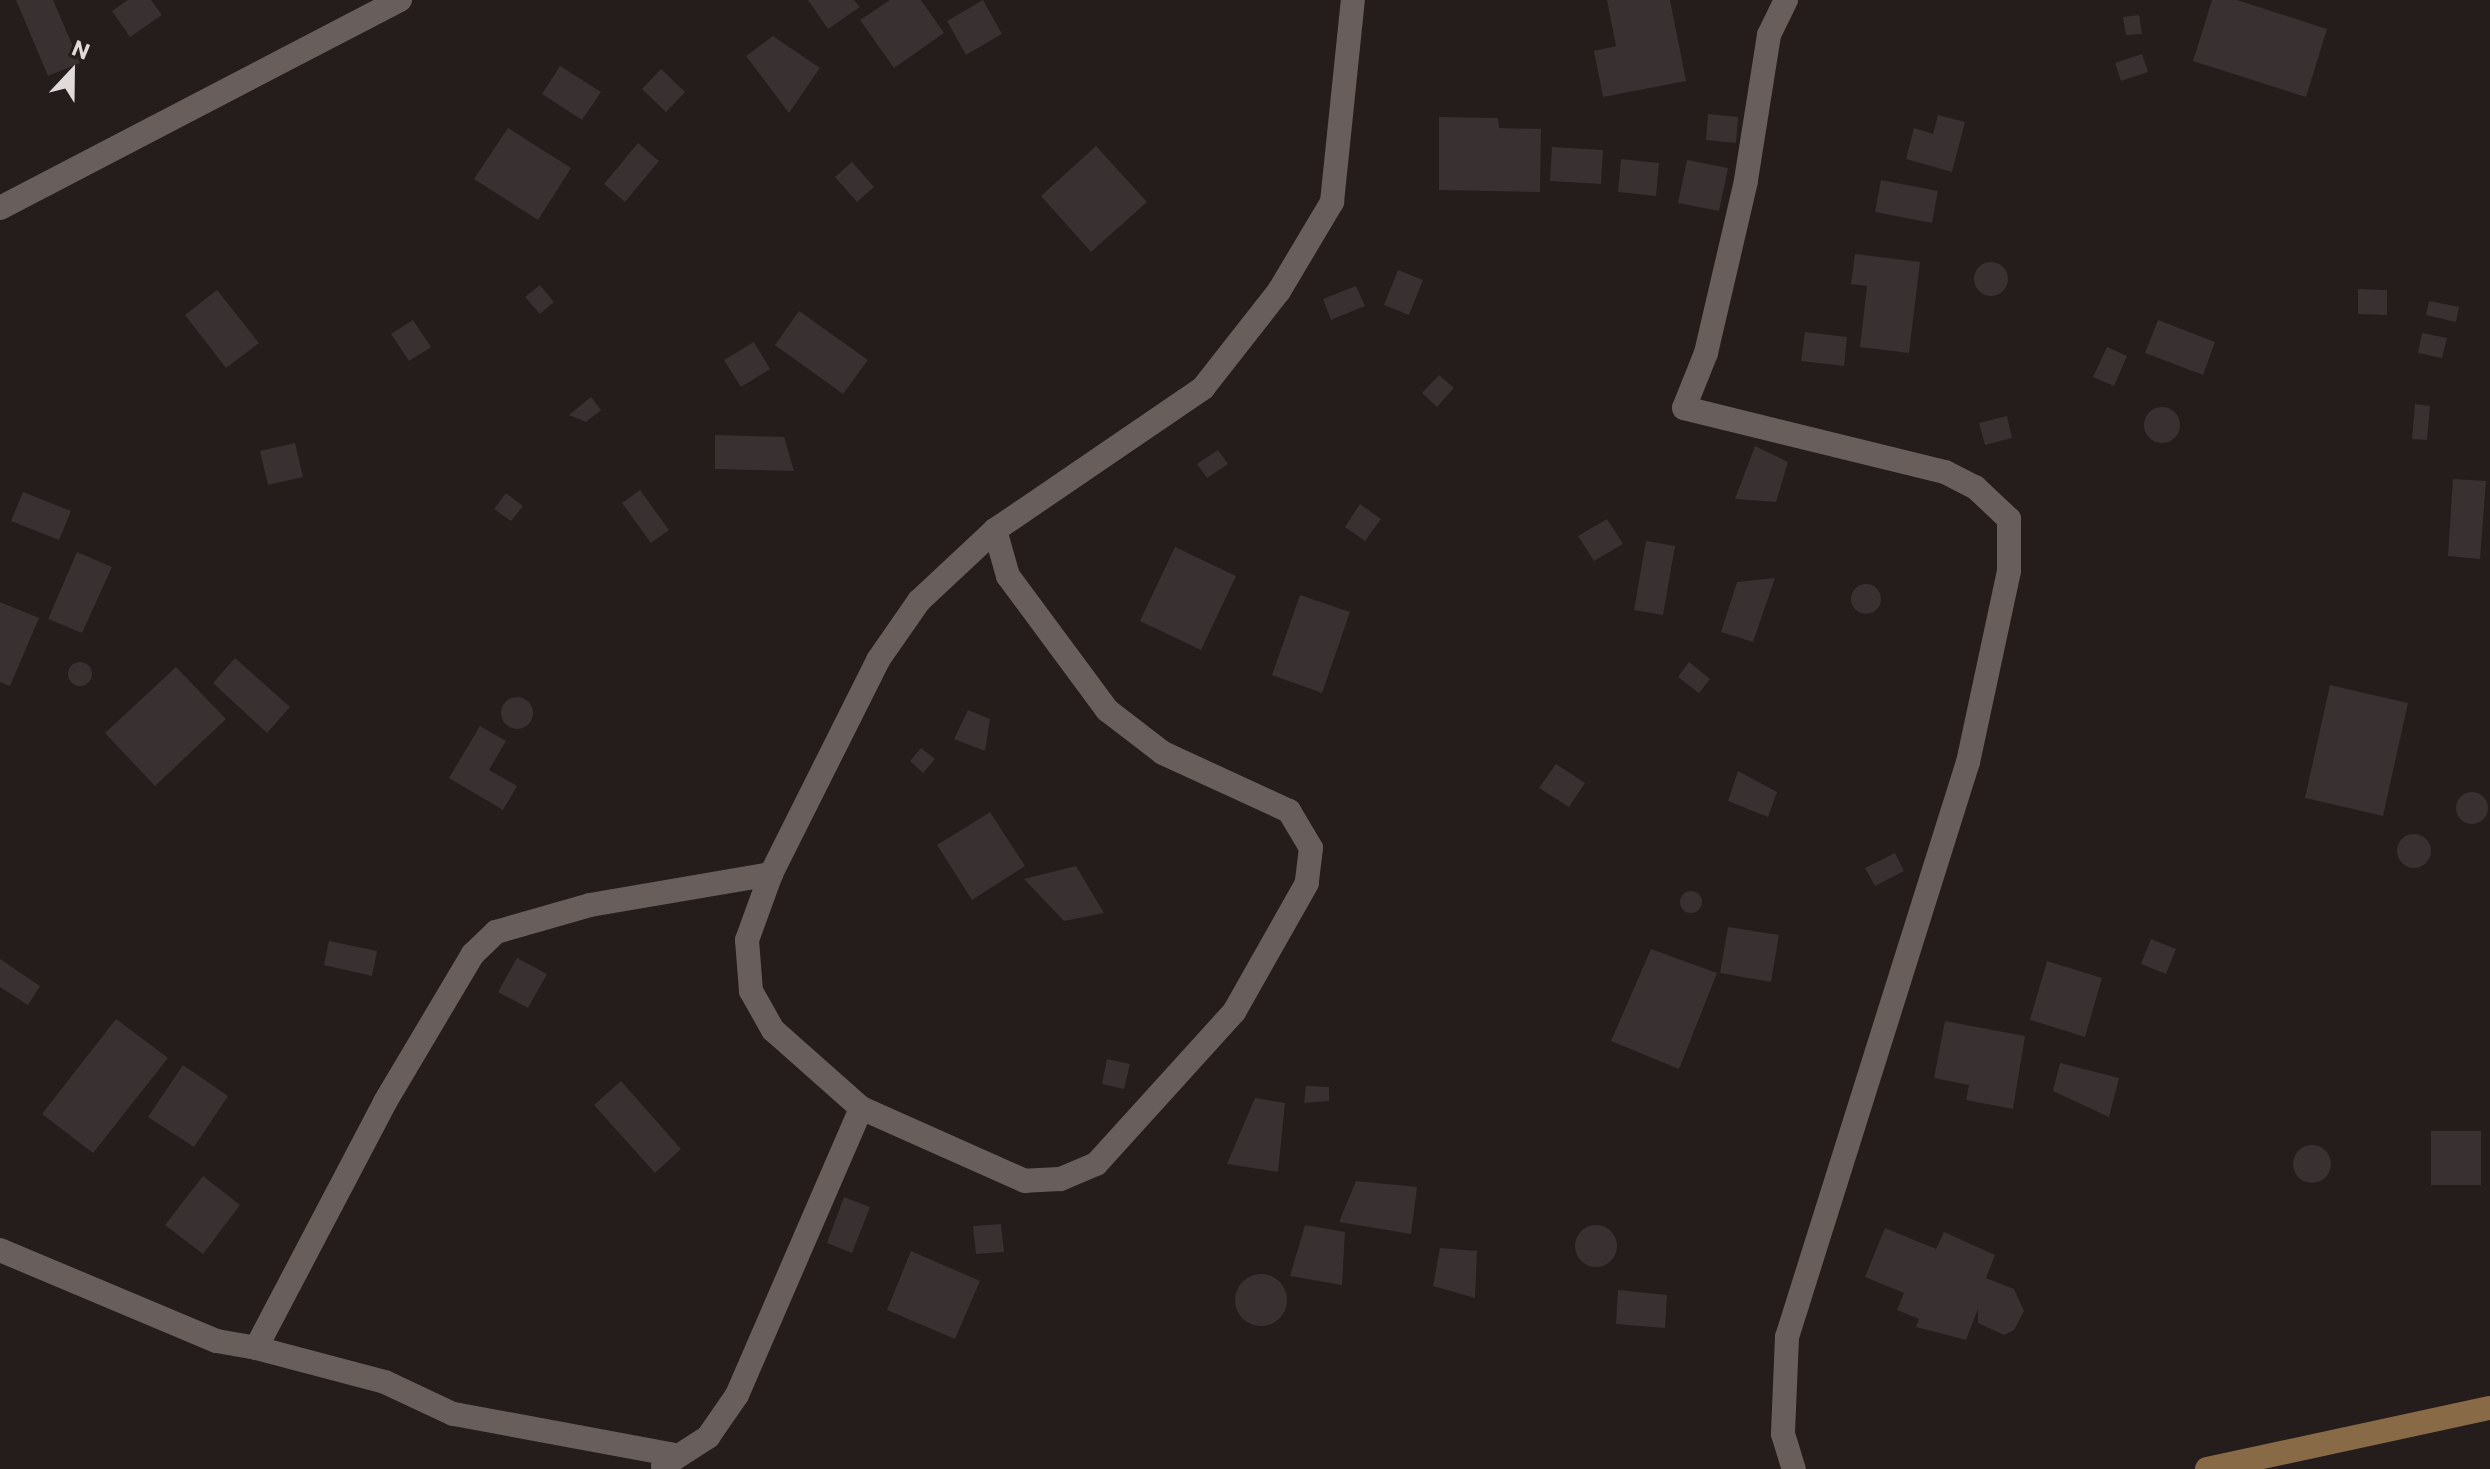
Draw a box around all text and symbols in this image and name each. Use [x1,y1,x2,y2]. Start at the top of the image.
north arrow [32,32,112,112]
text: N [68,34,94,65]

